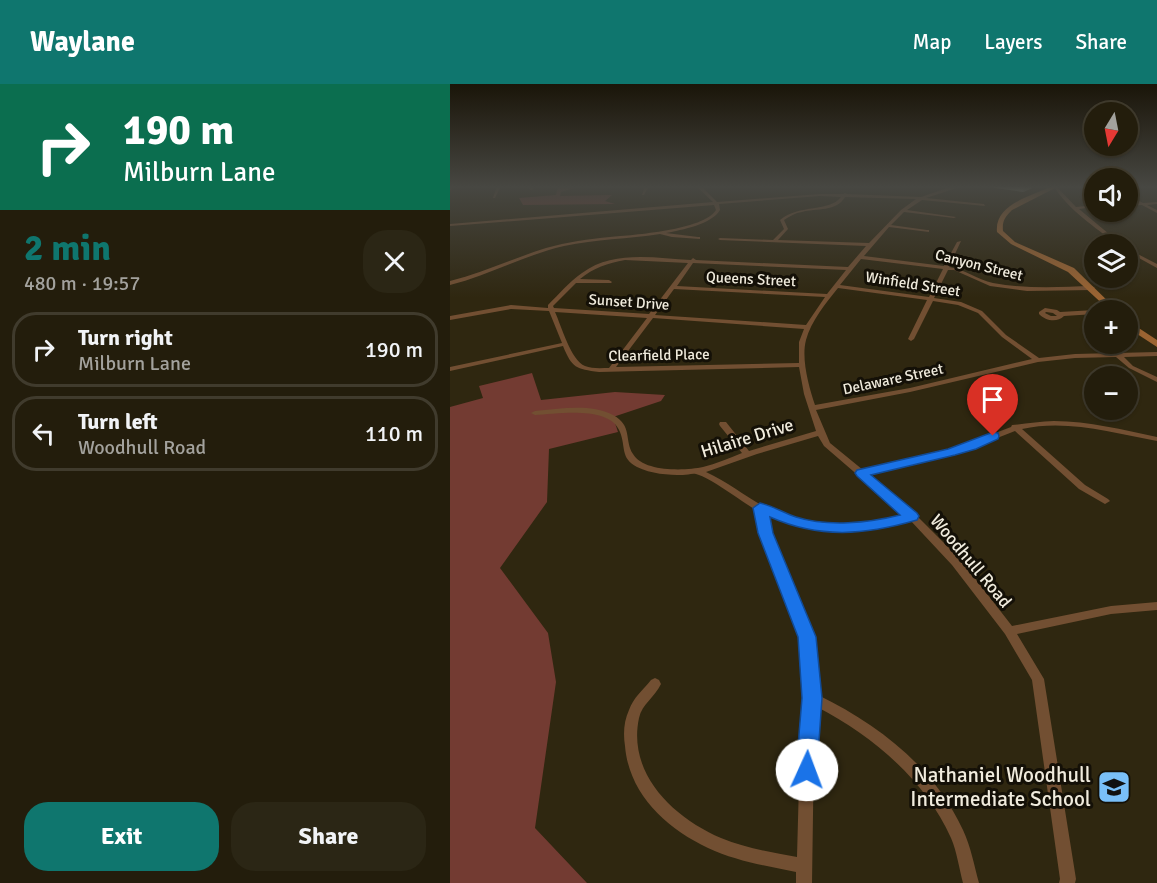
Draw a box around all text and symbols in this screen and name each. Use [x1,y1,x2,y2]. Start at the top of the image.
text: Waylane [30,25,135,59]
text: Map [913,29,951,55]
text: Layers [984,29,1042,55]
text: Share [1075,29,1127,55]
north arrow [1084,102,1138,156]
map controls [1084,102,1138,420]
text: 190 m [123,105,234,156]
icon: right [24,108,102,186]
text: Milburn Lane [123,156,275,189]
button: sound [1084,168,1138,222]
text: 2 min [24,226,111,271]
button: close [363,230,426,293]
button: layers [1084,234,1138,288]
street label: Canyon Street [933,245,1025,285]
street label: Queens Street [706,268,796,290]
street label: Winfield Street [864,268,962,300]
text: 480 m · 19:57 [24,271,140,296]
street label: Sunset Drive [588,290,670,314]
button: + [1084,300,1138,354]
text: Turn right [78,324,173,351]
icon: right [27,333,60,366]
text: 190 m [365,336,423,363]
street label: Clearfield Place [608,345,710,365]
text: Milburn Lane [78,351,191,376]
street label: Delaware Street [841,360,945,398]
button: − [1084,366,1138,420]
pin [967,374,1018,436]
icon: arrive [976,383,1009,416]
text: Turn left [78,408,158,435]
street label: Hilaire Drive [698,413,796,463]
icon: left [27,417,60,450]
text: 110 m [365,420,423,447]
text: Woodhull Road [78,435,206,460]
street label: Woodhull Road [925,510,1017,612]
position arrow [775,738,839,802]
place label: Nathaniel Woodhull Intermediate School [910,762,1091,812]
school or university icon: Nathaniel Woodhull Intermediate School [1096,769,1132,805]
button: Exit [24,802,219,871]
button: Share [231,802,426,871]

